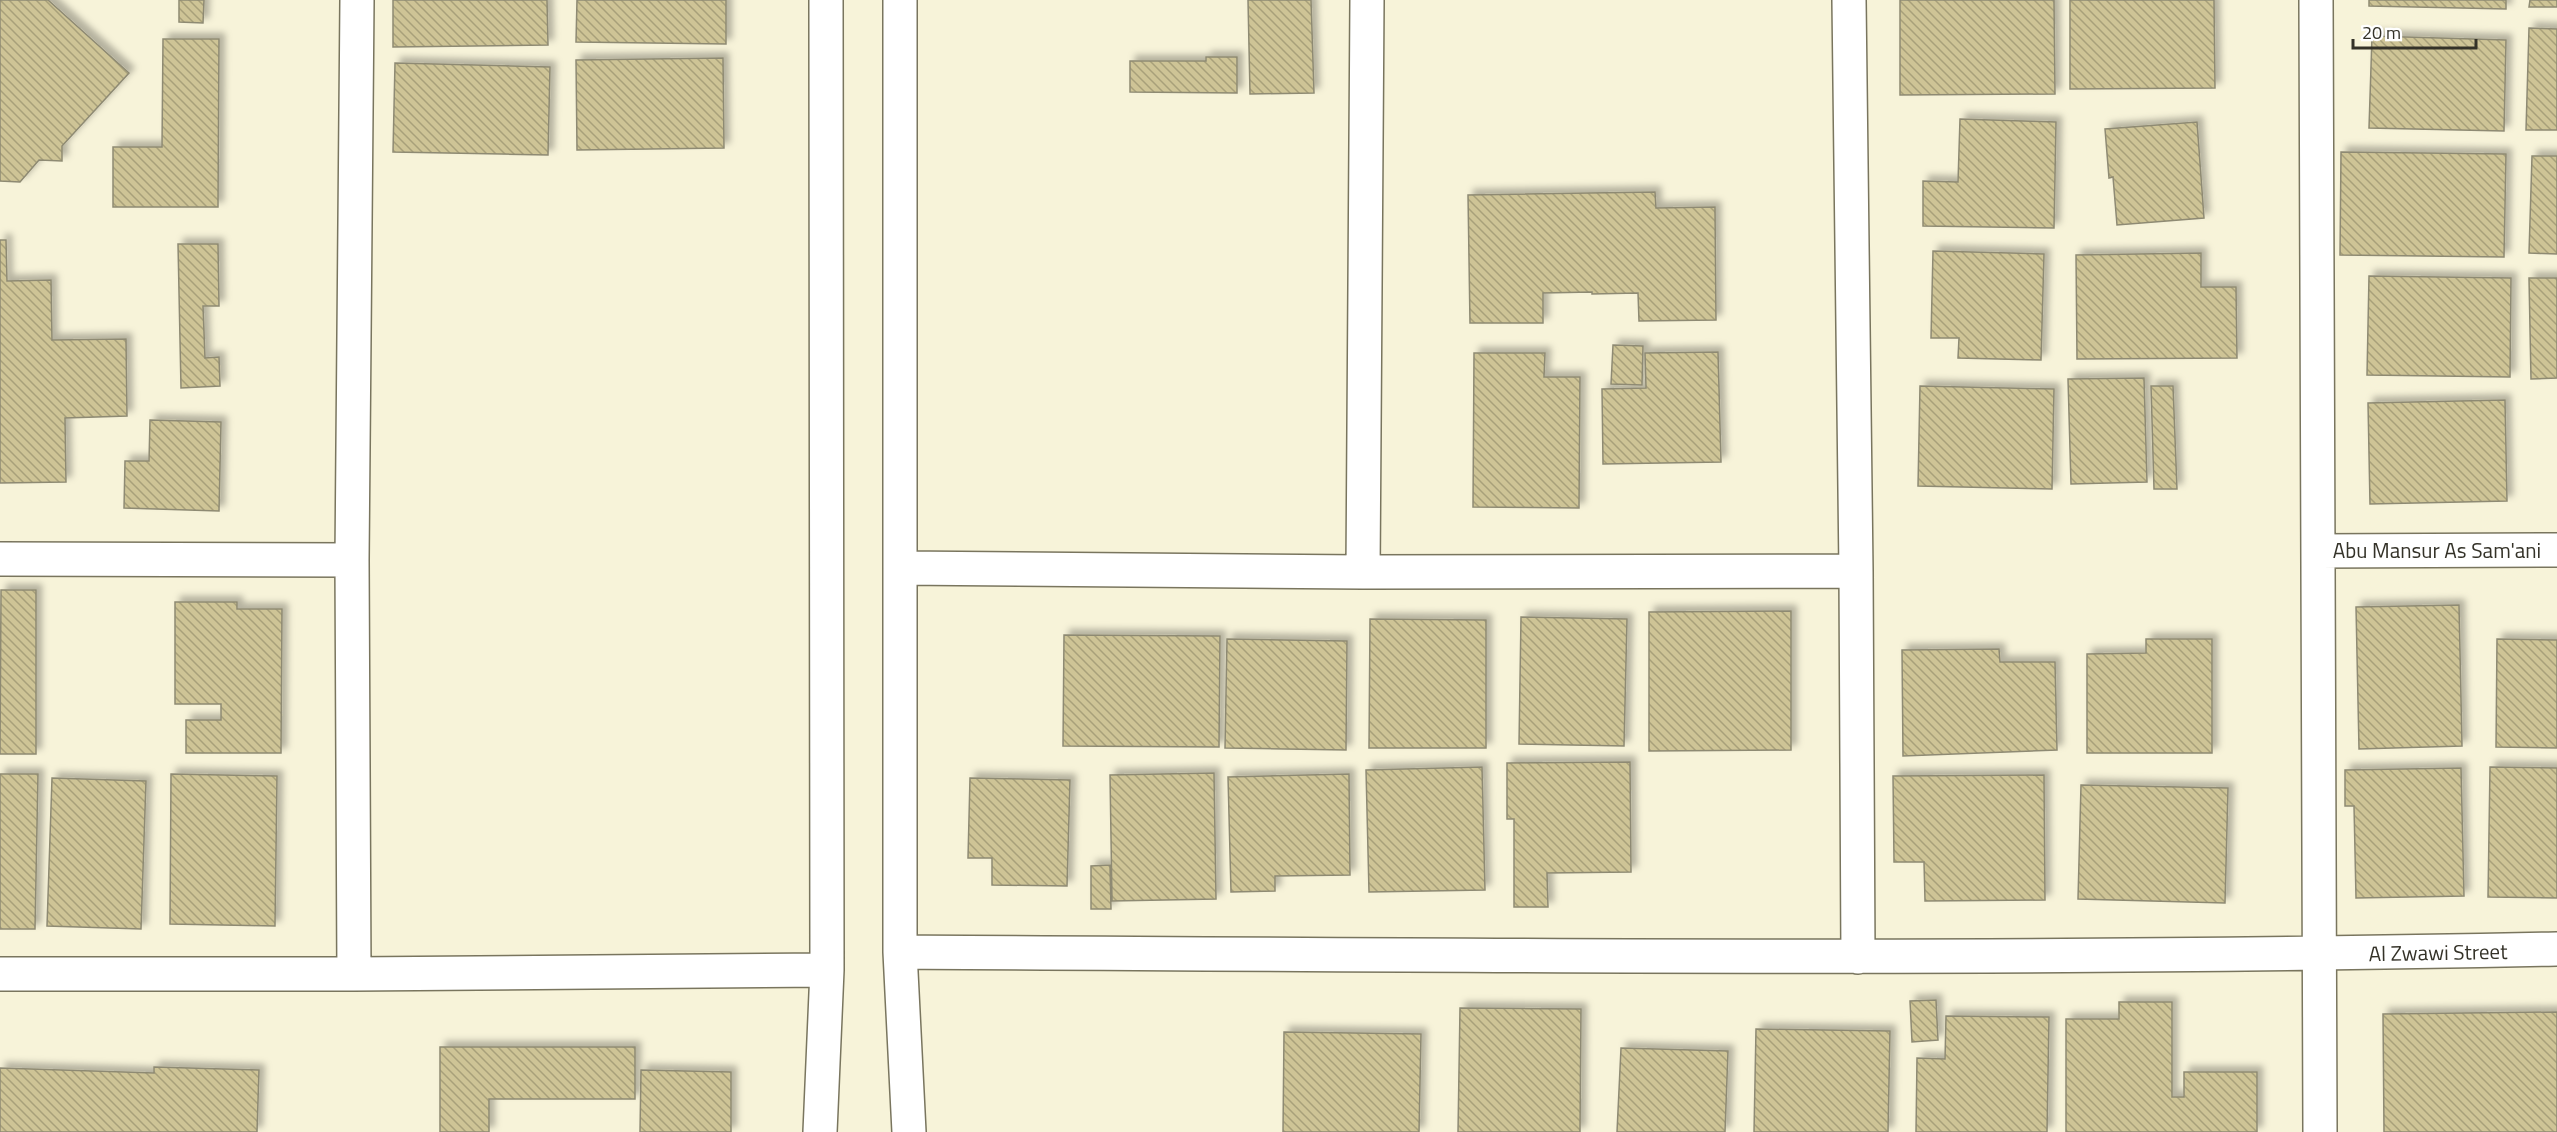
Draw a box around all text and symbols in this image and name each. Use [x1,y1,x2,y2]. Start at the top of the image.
scale bar [2353,12,2476,50]
text: 20 m [2362,19,2401,46]
street label: Abu Mansur As Sam'ani [2333,534,2541,566]
street label: Al Zwawi Street [2368,935,2508,969]

